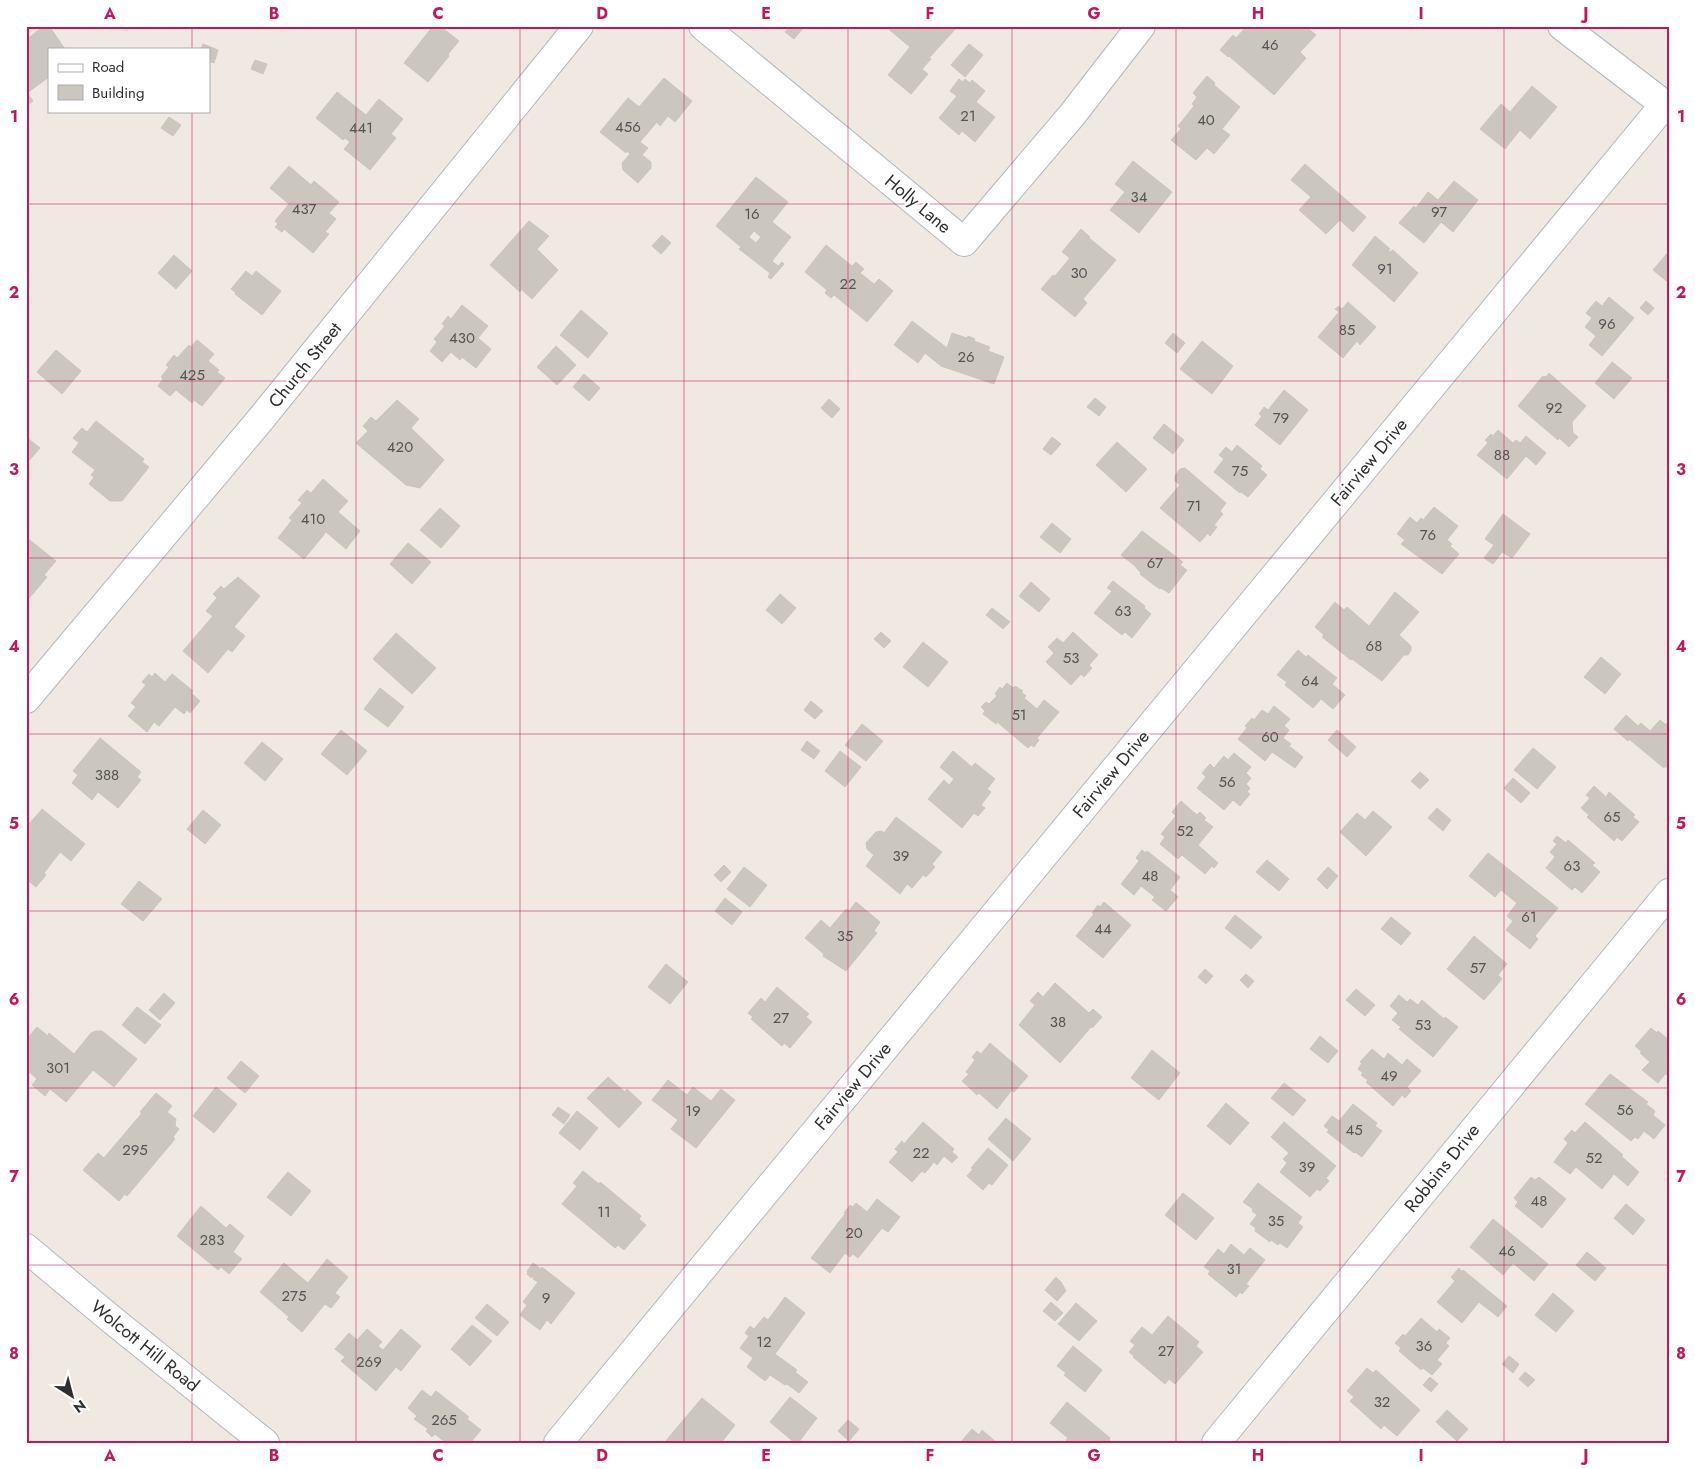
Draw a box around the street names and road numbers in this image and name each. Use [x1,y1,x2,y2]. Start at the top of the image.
street label: Holly Lane [879,168,957,240]
street label: Church Street [262,316,348,413]
street label: Fairview Drive [1324,412,1414,512]
street label: Fairview Drive [1066,724,1156,824]
street label: Fairview Drive [808,1036,898,1136]
street label: Robbins Drive [1398,1118,1486,1218]
street label: Wolcott Hill Road [85,1294,205,1398]

